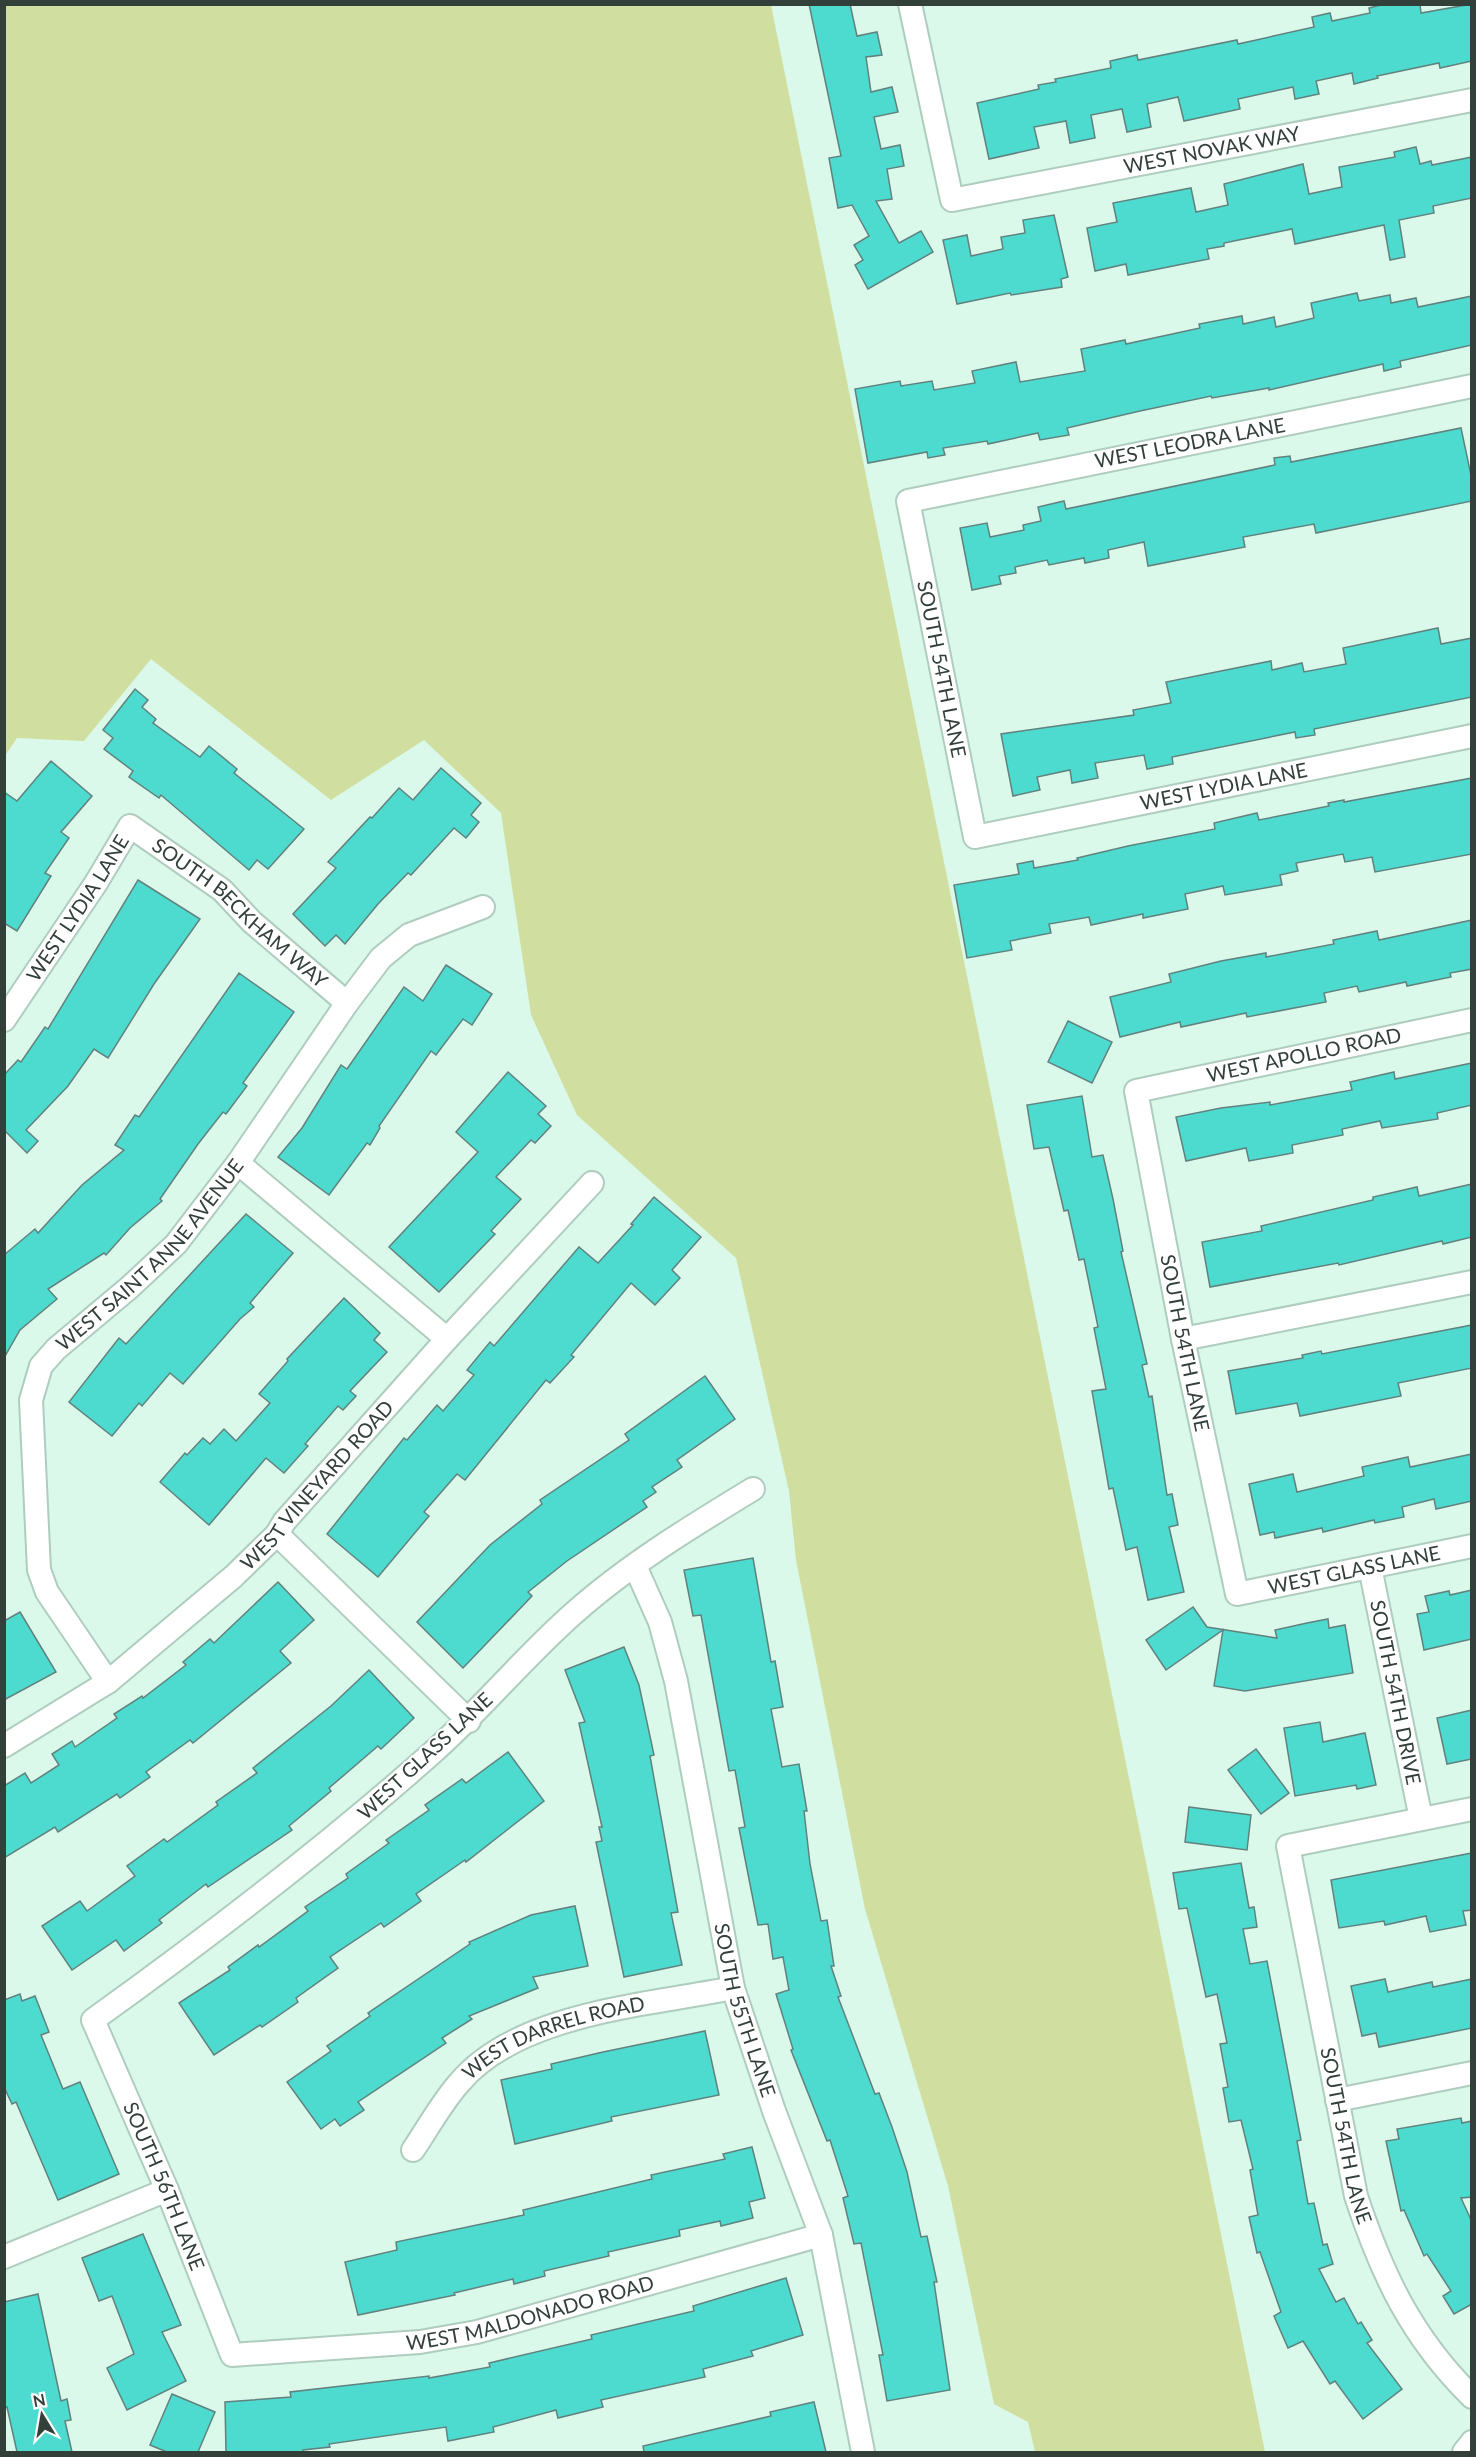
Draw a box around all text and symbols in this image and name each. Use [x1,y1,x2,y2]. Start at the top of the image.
street label: WEST NOVAK WAY [1121,120,1302,178]
street label: WEST LEODRA LANE [1093,412,1287,472]
street label: SOUTH 54TH LANE [913,578,972,759]
street label: WEST LYDIA LANE [1138,757,1309,814]
street label: WEST LYDIA LANE [21,830,133,985]
street label: SOUTH BECKHAM WAY [148,832,333,993]
street label: WEST APOLLO ROAD [1204,1022,1403,1086]
street label: WEST SAINT ANNE AVENUE [51,1154,248,1355]
street label: SOUTH 54TH LANE [1156,1252,1215,1433]
street label: WEST VINEYARD ROAD [235,1395,398,1574]
street label: WEST GLASS LANE [1266,1540,1442,1598]
street label: SOUTH 54TH DRIVE [1366,1598,1427,1787]
street label: WEST GLASS LANE [352,1687,497,1824]
street label: SOUTH 55TH LANE [710,1921,781,2100]
street label: WEST DARREL ROAD [457,1991,647,2084]
street label: SOUTH 54TH LANE [1316,2045,1378,2227]
street label: SOUTH 56TH LANE [119,2098,210,2273]
street label: WEST MALDONADO ROAD [405,2270,656,2354]
north arrow [12,2385,72,2445]
text: N [31,2389,47,2410]

